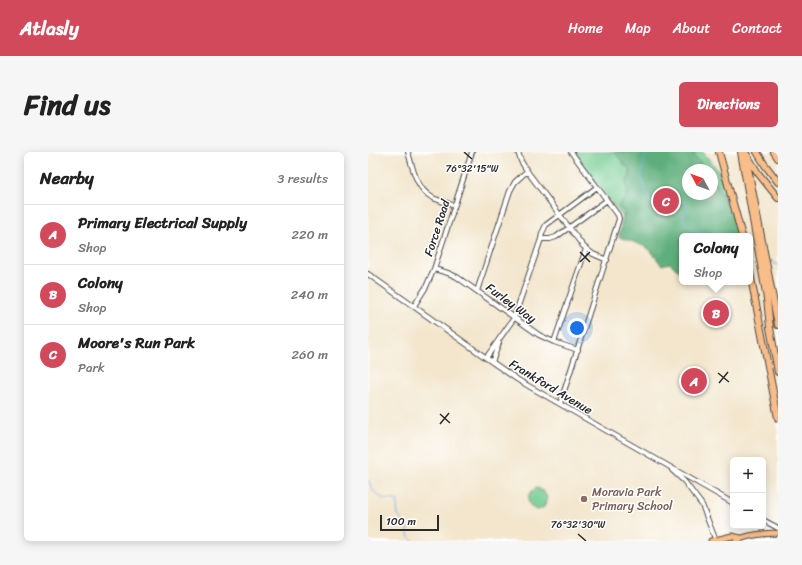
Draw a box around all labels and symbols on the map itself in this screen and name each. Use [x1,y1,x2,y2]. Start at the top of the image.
text: 76°32'15"W [446,160,499,178]
north arrow [682,164,718,200]
pin: C [653,186,679,216]
street label: Force Road [418,196,457,259]
street label: Furley Way [481,277,542,329]
pin: B [703,298,729,328]
your location [567,318,587,338]
street label: Frankford Avenue [505,353,597,421]
pin: A [681,366,707,396]
place label: Moravia Park Primary School [592,481,673,517]
marker: Moravia Park Primary School [579,494,589,504]
scale bar [380,513,439,532]
text: 76°32'30"W [551,516,605,534]

